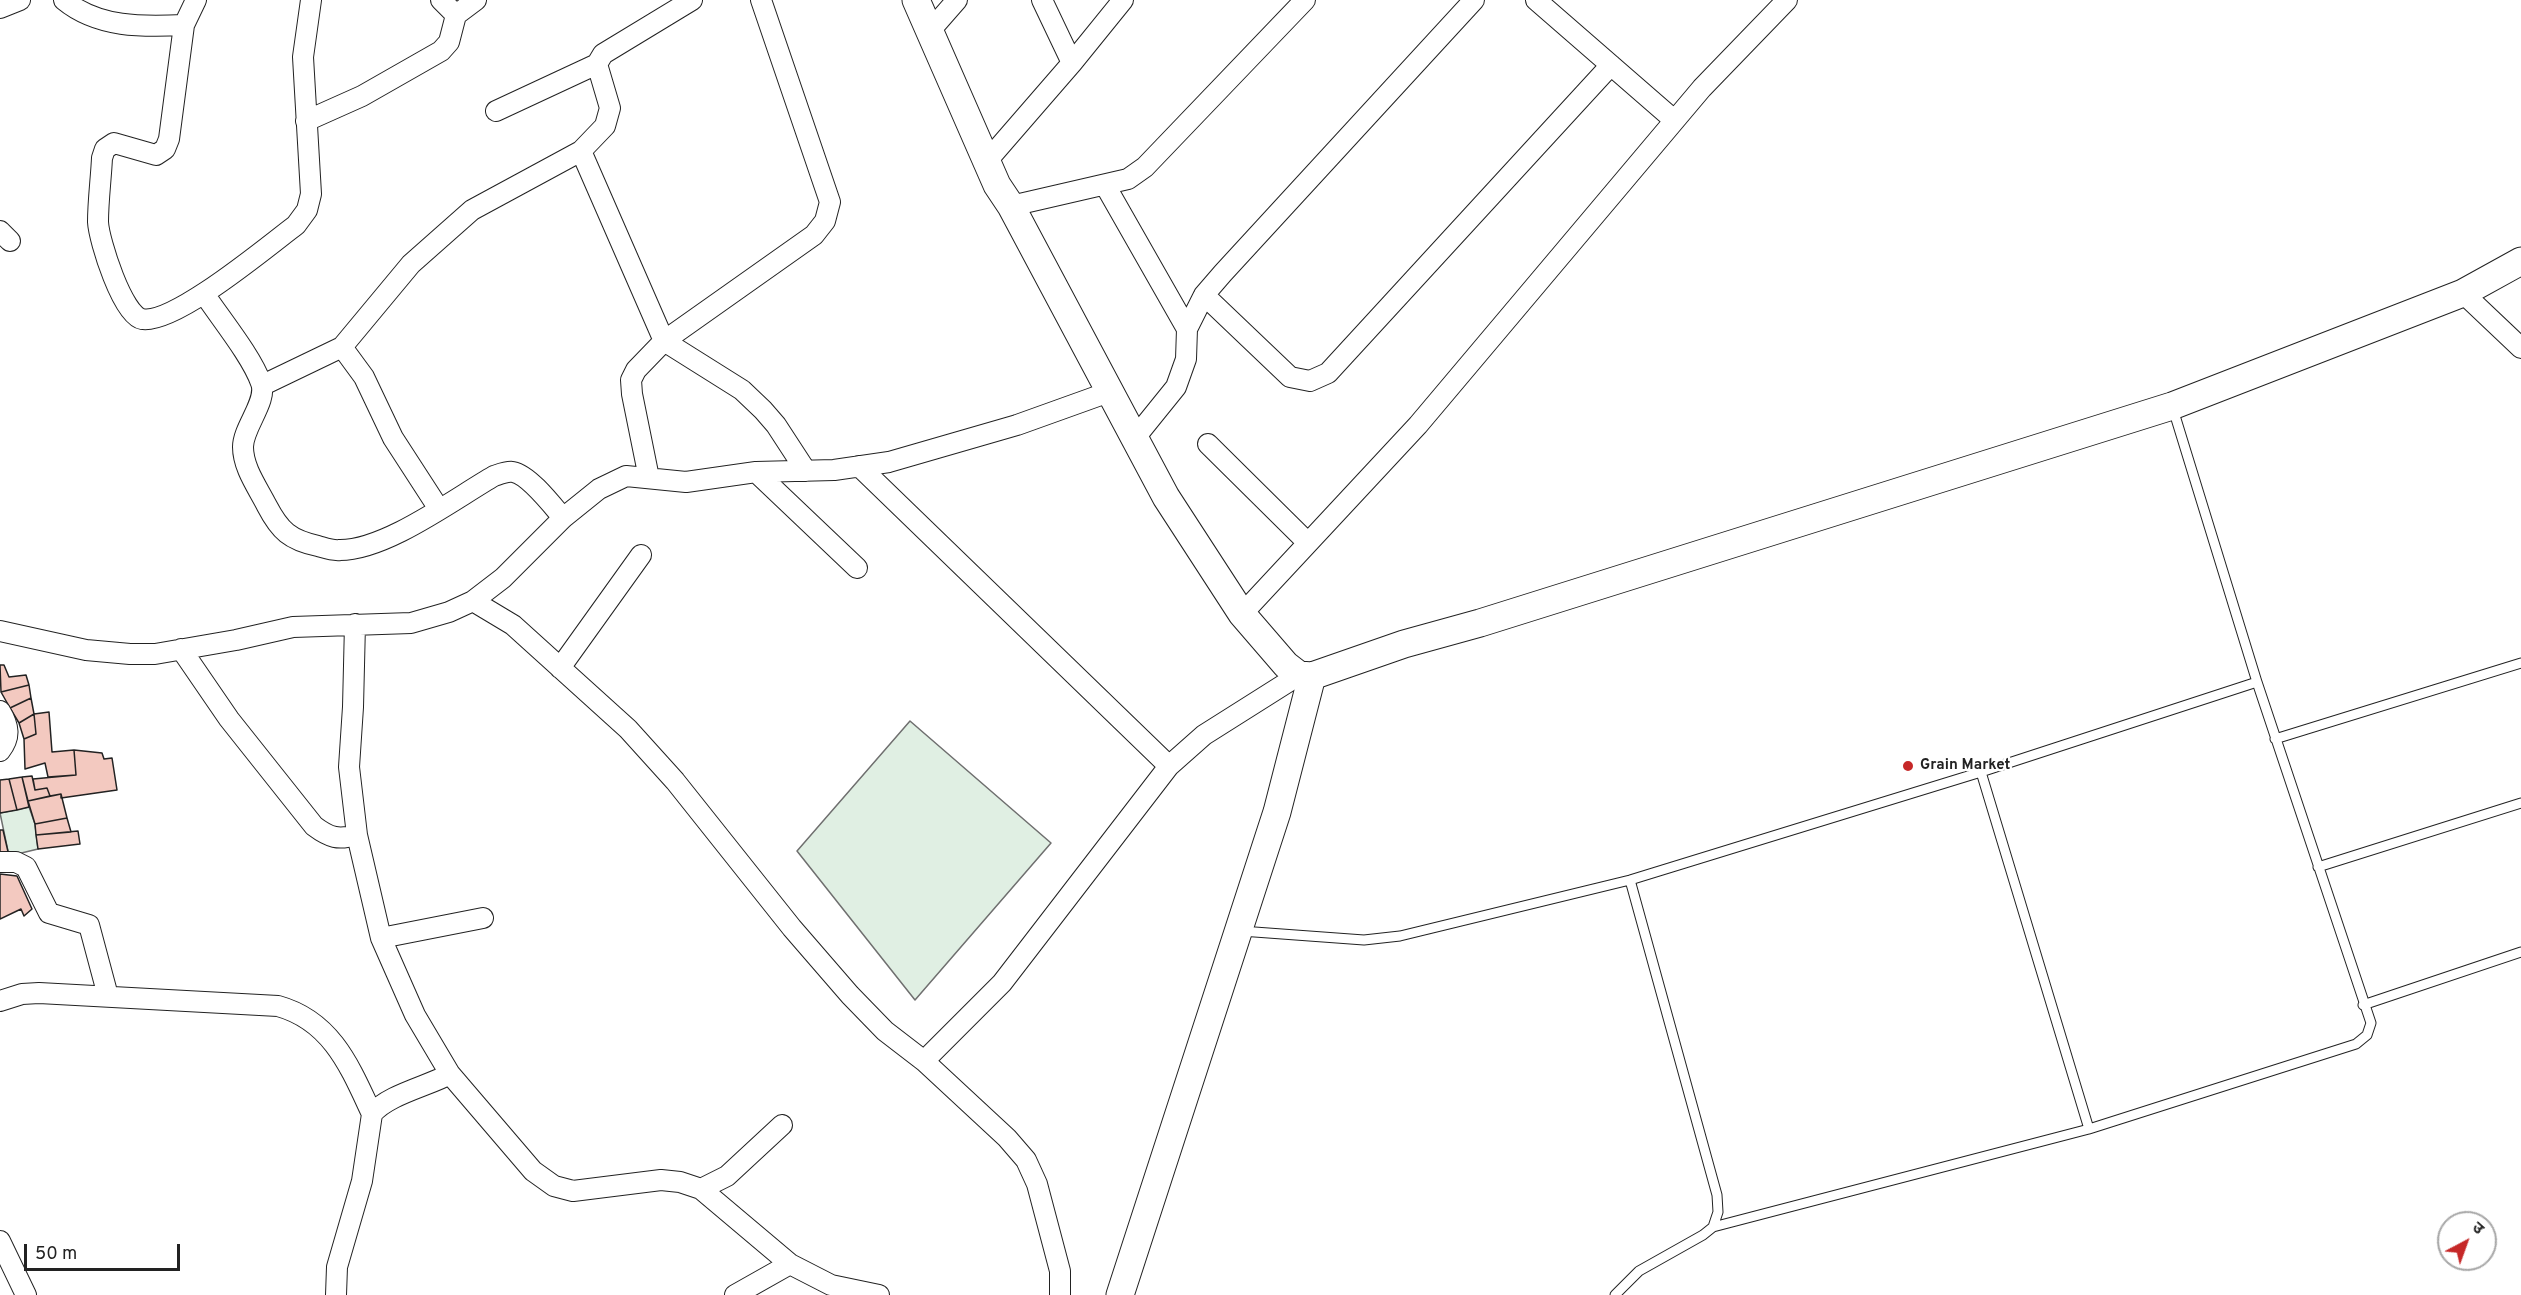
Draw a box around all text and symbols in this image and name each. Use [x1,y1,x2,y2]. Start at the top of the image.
place label: Grain Market [1920,757,2011,775]
marker: Grain Market [1901,759,1915,773]
north arrow [2437,1211,2497,1271]
text: उ [2467,1218,2488,1240]
scale bar [27,1232,183,1270]
text: 50 m [35,1243,77,1266]

